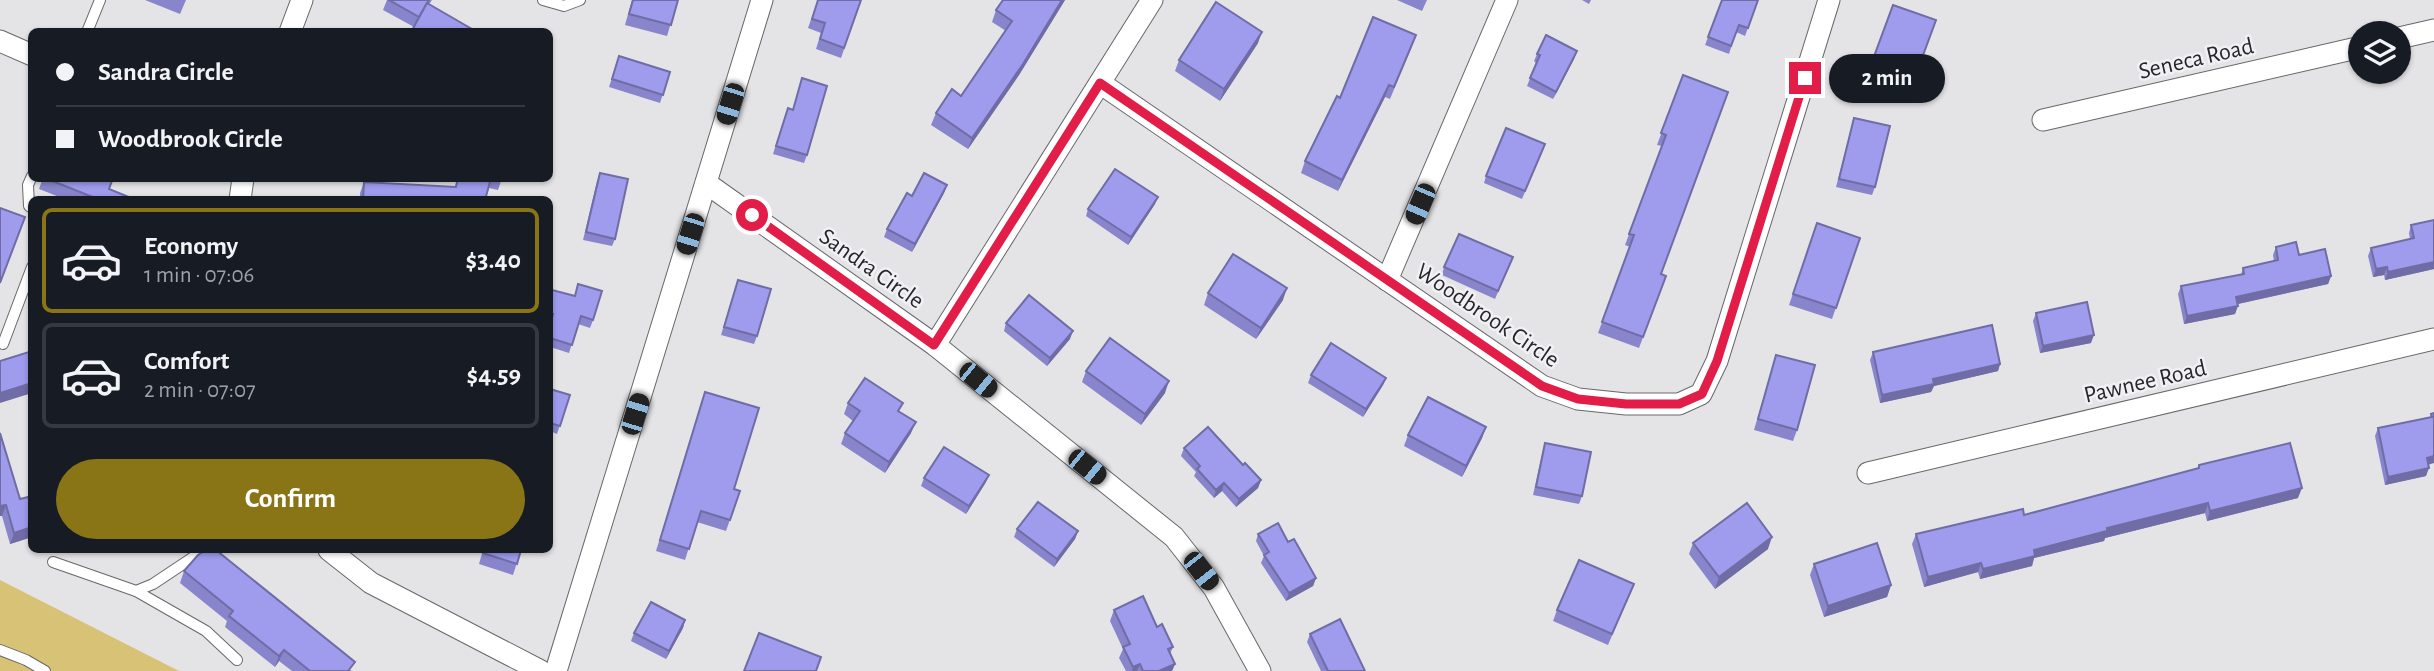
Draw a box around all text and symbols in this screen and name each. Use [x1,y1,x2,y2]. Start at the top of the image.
map controls [2348,21,2411,84]
button: layers [2348,21,2411,84]
street label: Seneca Road [2136,34,2256,84]
callout: 2 min [1829,54,1945,102]
text: Sandra Circle [98,59,234,85]
route end [1789,62,1821,94]
text: 2 min [1861,67,1913,90]
car [714,81,747,127]
text: Woodbrook Circle [98,126,283,152]
car [1403,181,1438,227]
route start [736,199,768,231]
car [674,211,707,257]
street label: Sandra Circle [815,224,928,313]
icon: car [60,229,123,292]
text: Economy [144,233,238,259]
text: $3.40 [466,247,521,273]
street label: Woodbrook Circle [1412,259,1563,372]
text: 1 min · 07:06 [144,264,254,287]
icon: car [60,344,123,407]
text: Comfort [144,348,229,374]
street label: Pawnee Road [2082,356,2209,408]
car [956,359,1001,401]
text: $4.59 [466,362,521,388]
text: 2 min · 07:07 [144,379,256,402]
car [619,391,652,437]
car [1065,446,1110,488]
button: Confirm [56,459,525,539]
car [1180,548,1223,594]

